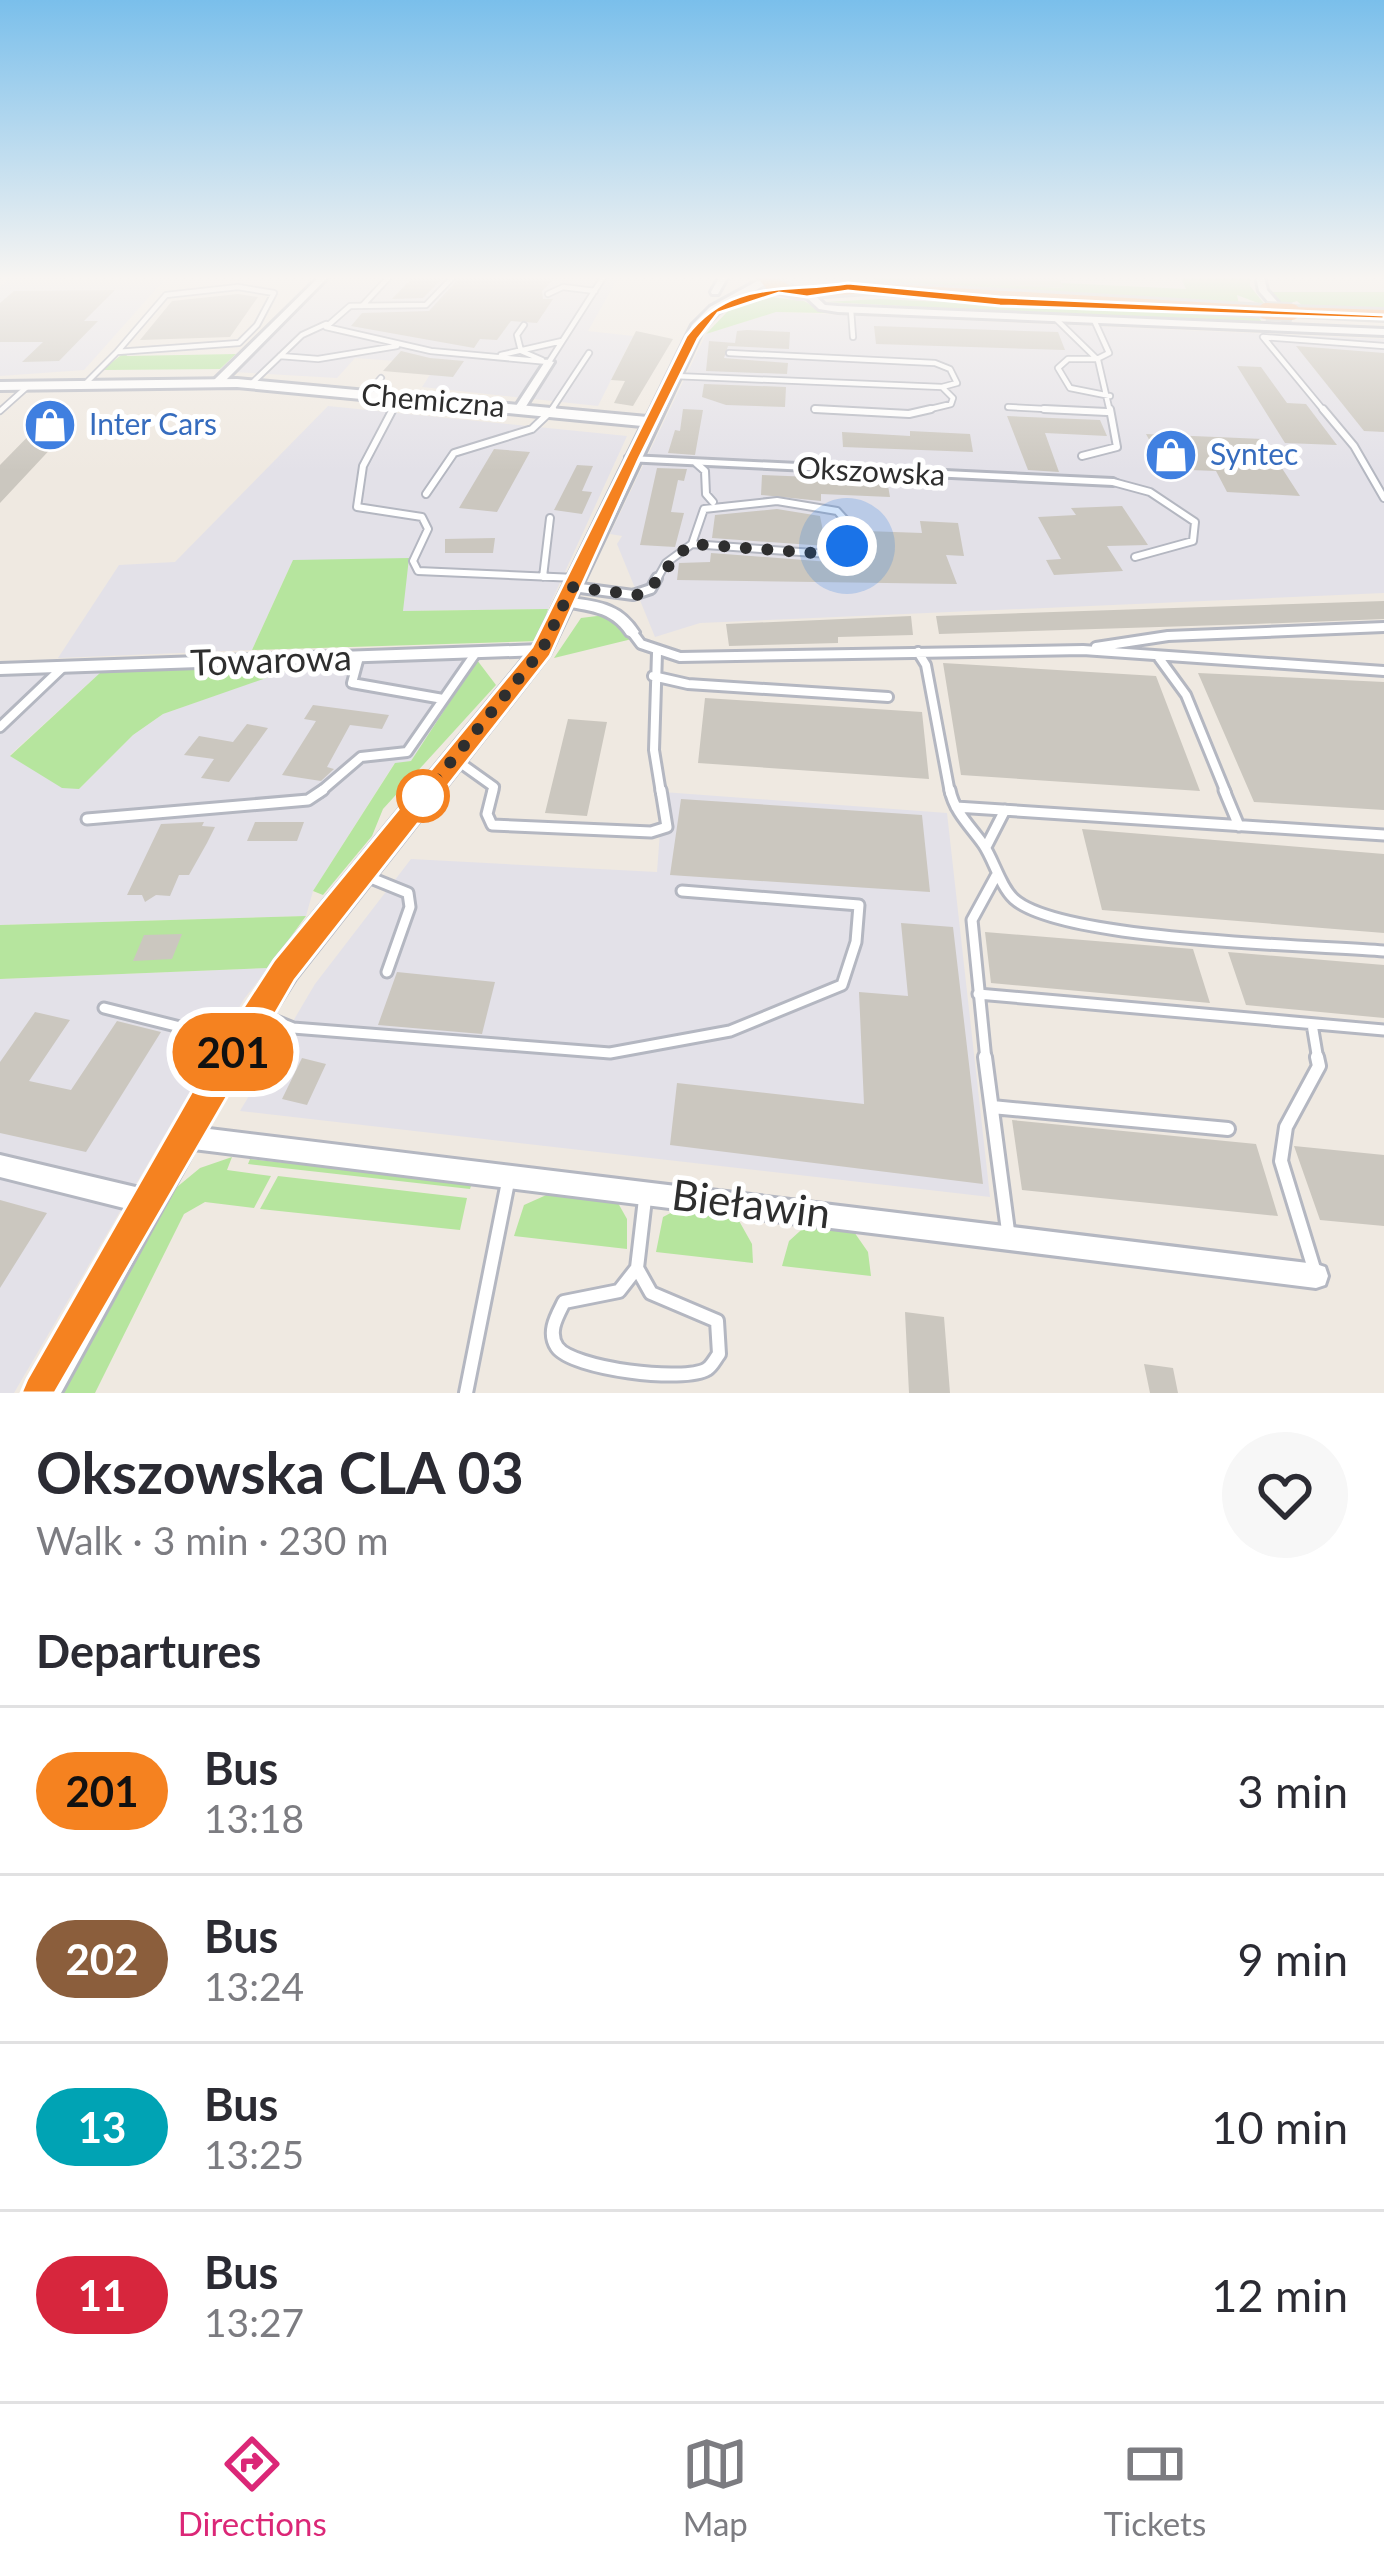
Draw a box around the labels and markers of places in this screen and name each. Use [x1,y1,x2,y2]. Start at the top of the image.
shop icon: Inter Cars [22,397,78,453]
place label: Inter Cars [89,405,217,441]
shop icon: Syntec [1143,427,1199,483]
place label: Syntec [1210,435,1298,471]
unlabelled marker [398,771,448,821]

